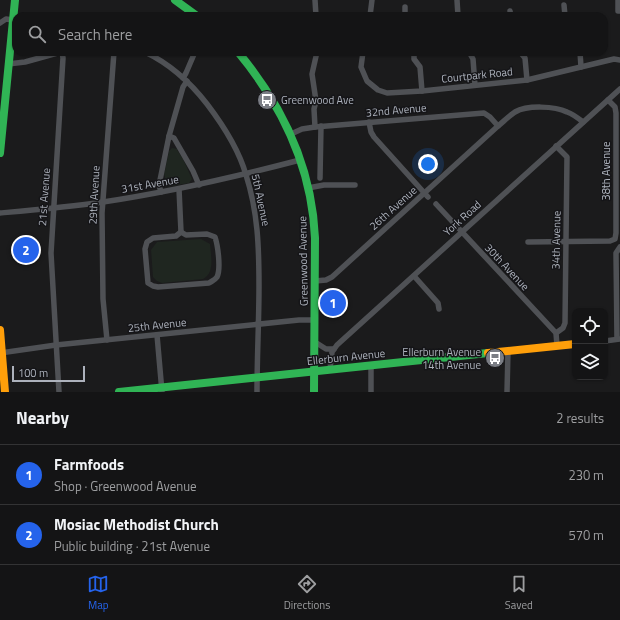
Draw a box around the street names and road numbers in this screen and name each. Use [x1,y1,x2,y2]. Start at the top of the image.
street label: Courtpark Road [440,63,514,87]
street label: 32nd Avenue [365,99,427,121]
street label: 38th Avenue [598,141,614,200]
street label: 29th Avenue [84,165,104,225]
street label: 21st Avenue [34,167,54,227]
street label: 31st Avenue [120,171,180,197]
street label: 5th Avenue [248,173,274,228]
street label: 26th Avenue [366,182,421,234]
street label: York Road [439,196,485,239]
street label: 34th Avenue [547,210,565,270]
street label: Greenwood Avenue [294,215,312,306]
street label: 30th Avenue [481,240,533,294]
street label: 25th Avenue [127,314,188,336]
street label: Ellerburn Avenue [306,345,386,369]

